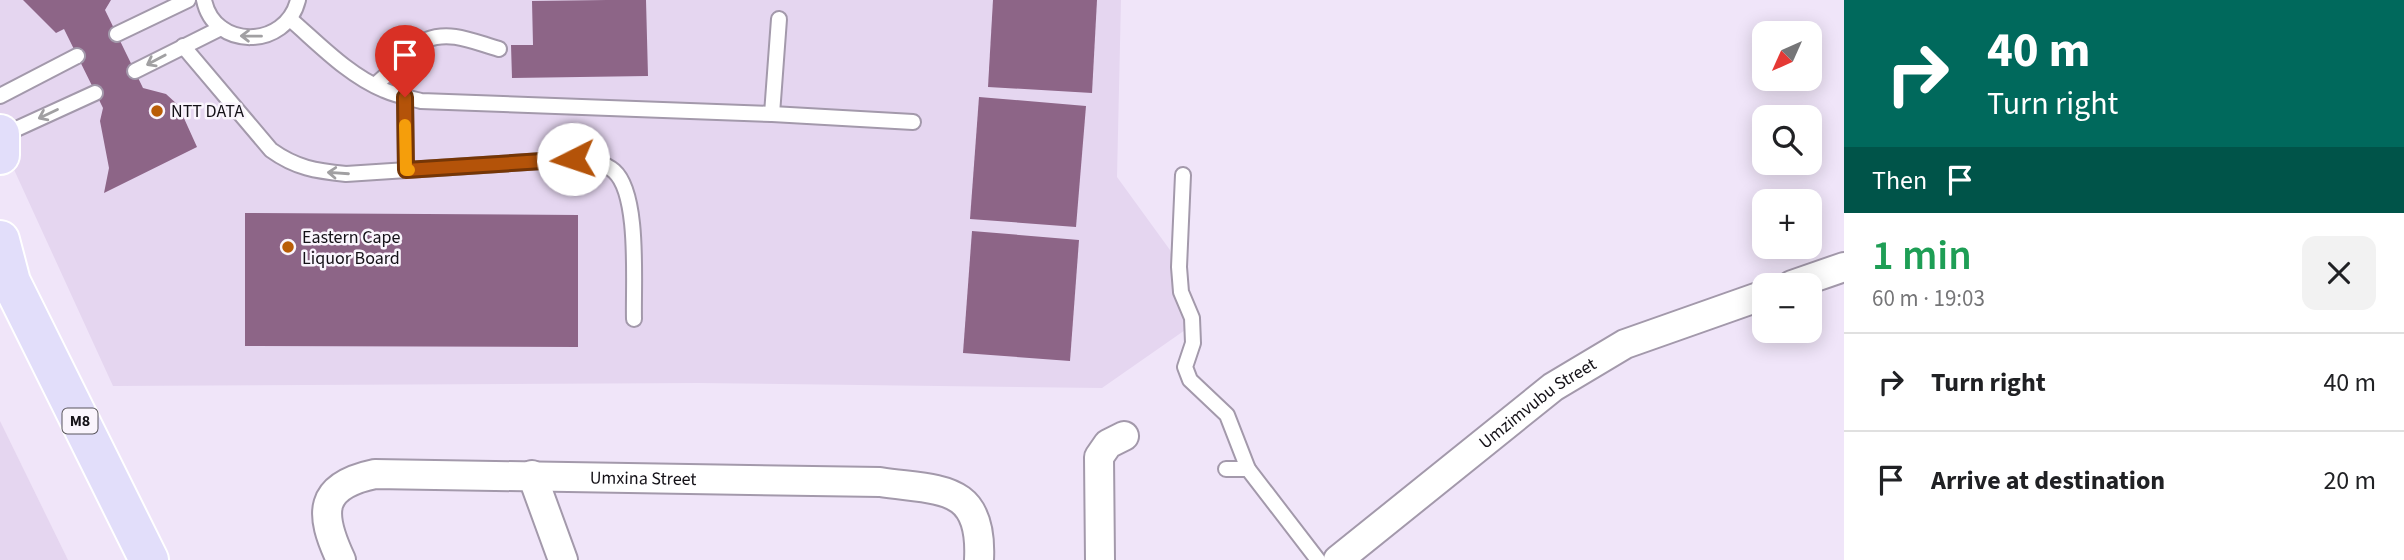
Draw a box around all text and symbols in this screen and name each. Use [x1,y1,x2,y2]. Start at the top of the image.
text: 40 m [1987,16,2091,86]
north arrow [1752,21,1822,91]
map controls [1752,21,1822,343]
pin [375,25,435,97]
icon: right [1872,28,1963,119]
one-way arrow [240,29,263,43]
icon: arrive [386,36,424,74]
one-way arrow [146,54,167,67]
text: Turn right [1987,81,2118,127]
place label: NTT DATA [171,99,244,124]
marker: NTT DATA [149,103,165,119]
button: search [1752,105,1822,175]
one-way arrow [38,108,59,122]
position arrow [536,122,610,196]
icon: arrive [1941,161,1979,199]
text: Then [1872,162,1927,199]
one-way arrow [327,166,349,179]
button: + [1752,189,1822,259]
place label: Eastern Cape Liquor Board [302,225,401,271]
text: 1 min [1872,226,1972,286]
button: close [2302,236,2376,310]
marker: Eastern Cape Liquor Board [280,239,296,255]
button: − [1752,273,1822,343]
text: 60 m · 19:03 [1872,282,1985,315]
street label: Umzimvubu Street [1473,352,1601,454]
icon: right [1872,363,1910,401]
text: Turn right [1931,364,2046,401]
text: 40 m [2323,364,2376,401]
road number: M8 [62,408,98,434]
icon: arrive [1872,461,1910,499]
text: Arrive at destination [1931,462,2165,499]
text: 20 m [2323,462,2376,499]
street label: Umxina Street [590,465,697,492]

